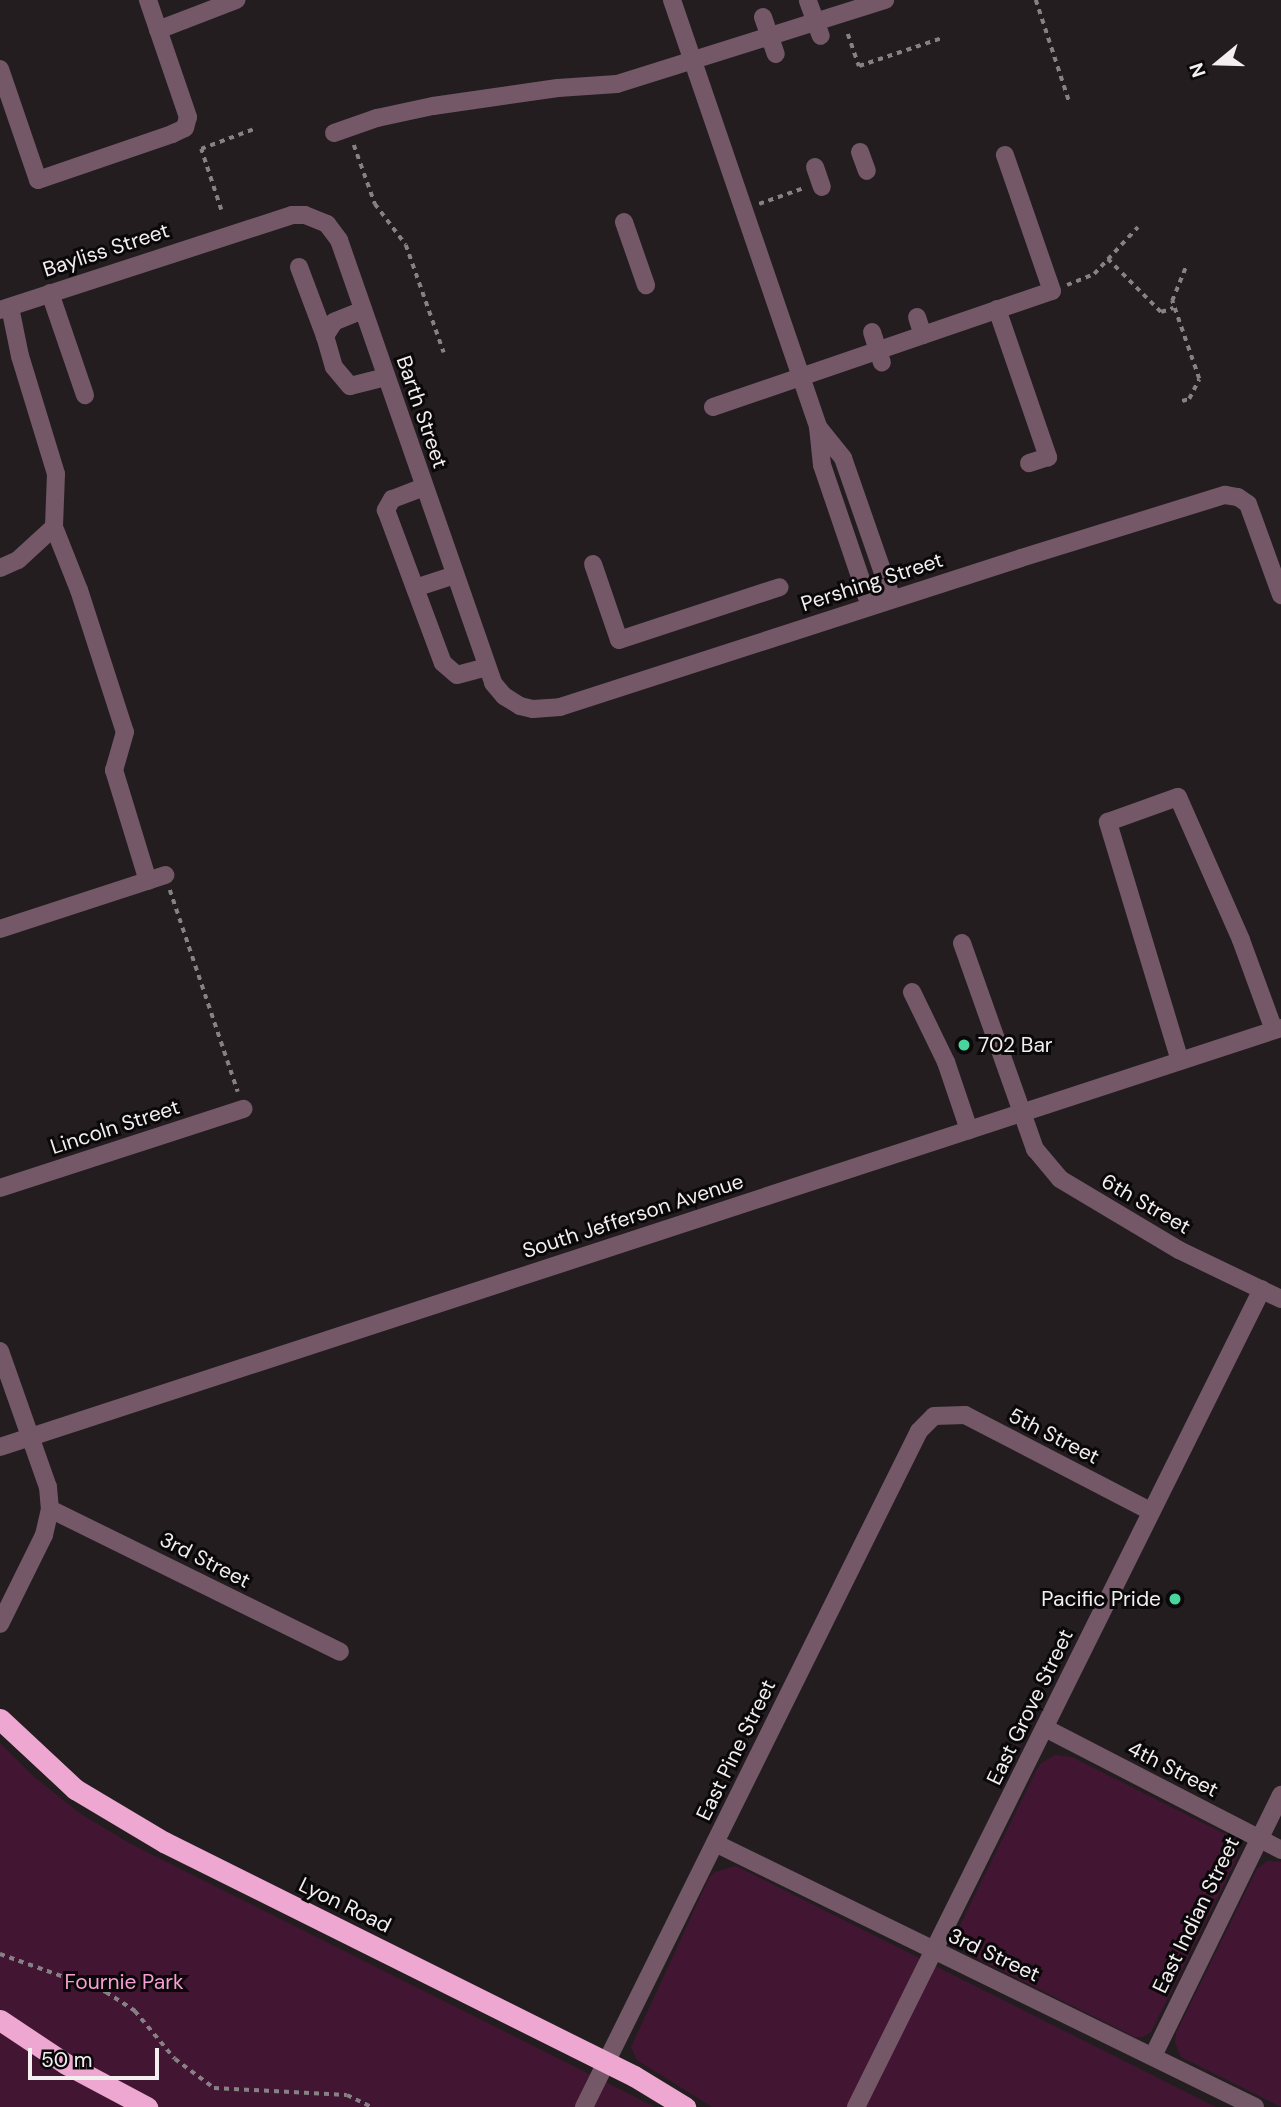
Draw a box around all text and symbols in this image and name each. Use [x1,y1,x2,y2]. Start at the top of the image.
north arrow [1183,28,1253,98]
text: N [1184,59,1212,81]
street label: Bayliss Street [40,218,172,282]
street label: Barth Street [391,352,453,472]
street label: Pershing Street [798,547,946,617]
place label: 702 Bar [978,1032,1053,1058]
marker: 702 Bar [956,1037,972,1053]
street label: Lincoln Street [47,1094,183,1160]
street label: South Jefferson Avenue [519,1168,747,1264]
street label: 6th Street [1097,1168,1195,1240]
street label: 5th Street [1005,1402,1103,1470]
street label: 3rd Street [156,1527,254,1593]
place label: Pacific Pride [1041,1586,1161,1612]
marker: Pacific Pride [1167,1591,1183,1607]
street label: East Grove Street [981,1625,1079,1789]
street label: East Pine Street [691,1675,781,1825]
street label: 4th Street [1124,1735,1222,1803]
street label: East Indian Street [1147,1833,1245,1997]
street label: Lyon Road [295,1872,395,1938]
street label: 3rd Street [944,1923,1044,1987]
park label: Fournie Park [64,1969,184,1995]
scale bar [32,2034,163,2078]
text: 50 m [41,2046,92,2074]

